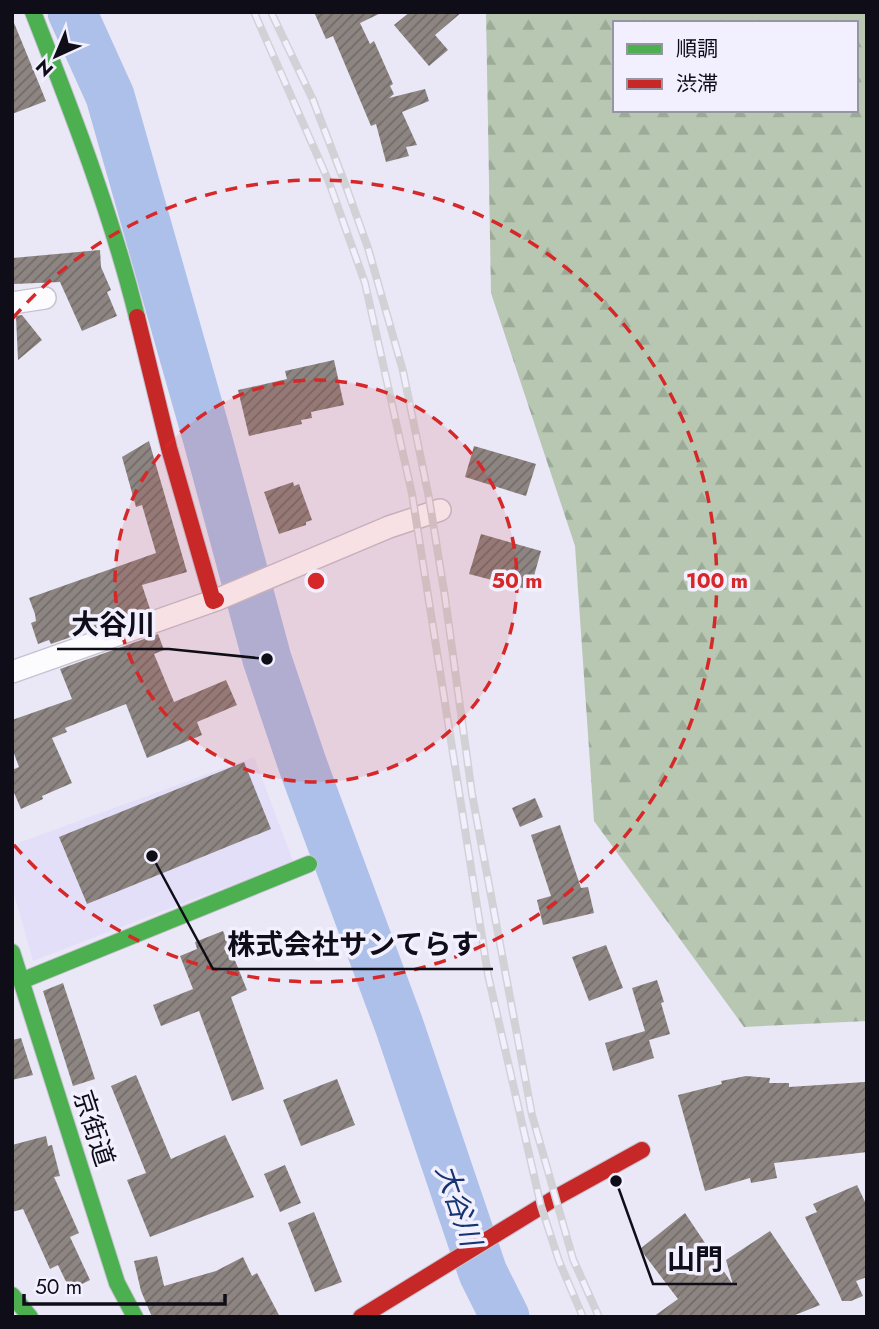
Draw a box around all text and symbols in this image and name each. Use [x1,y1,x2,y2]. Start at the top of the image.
north arrow [21,21,91,91]
legend [613,21,858,112]
text: 順調 [676,34,718,64]
text: N [30,53,59,83]
text: 渋滞 [676,69,718,99]
text: 50 m [492,566,542,596]
text: 100 m [686,566,748,596]
centre of rings [304,569,328,593]
callout: 大谷川 [57,600,169,649]
text: 大谷川 [71,604,155,645]
callout: 株式会社サンてらす [213,920,493,969]
text: 株式会社サンてらす [227,924,479,965]
street label: 京街道 [64,1085,124,1171]
water label: 大谷川 [425,1159,493,1254]
callout: 山門 [653,1235,737,1284]
text: 山門 [667,1239,723,1280]
scale bar [24,1262,226,1306]
text: 50 m [35,1272,82,1302]

